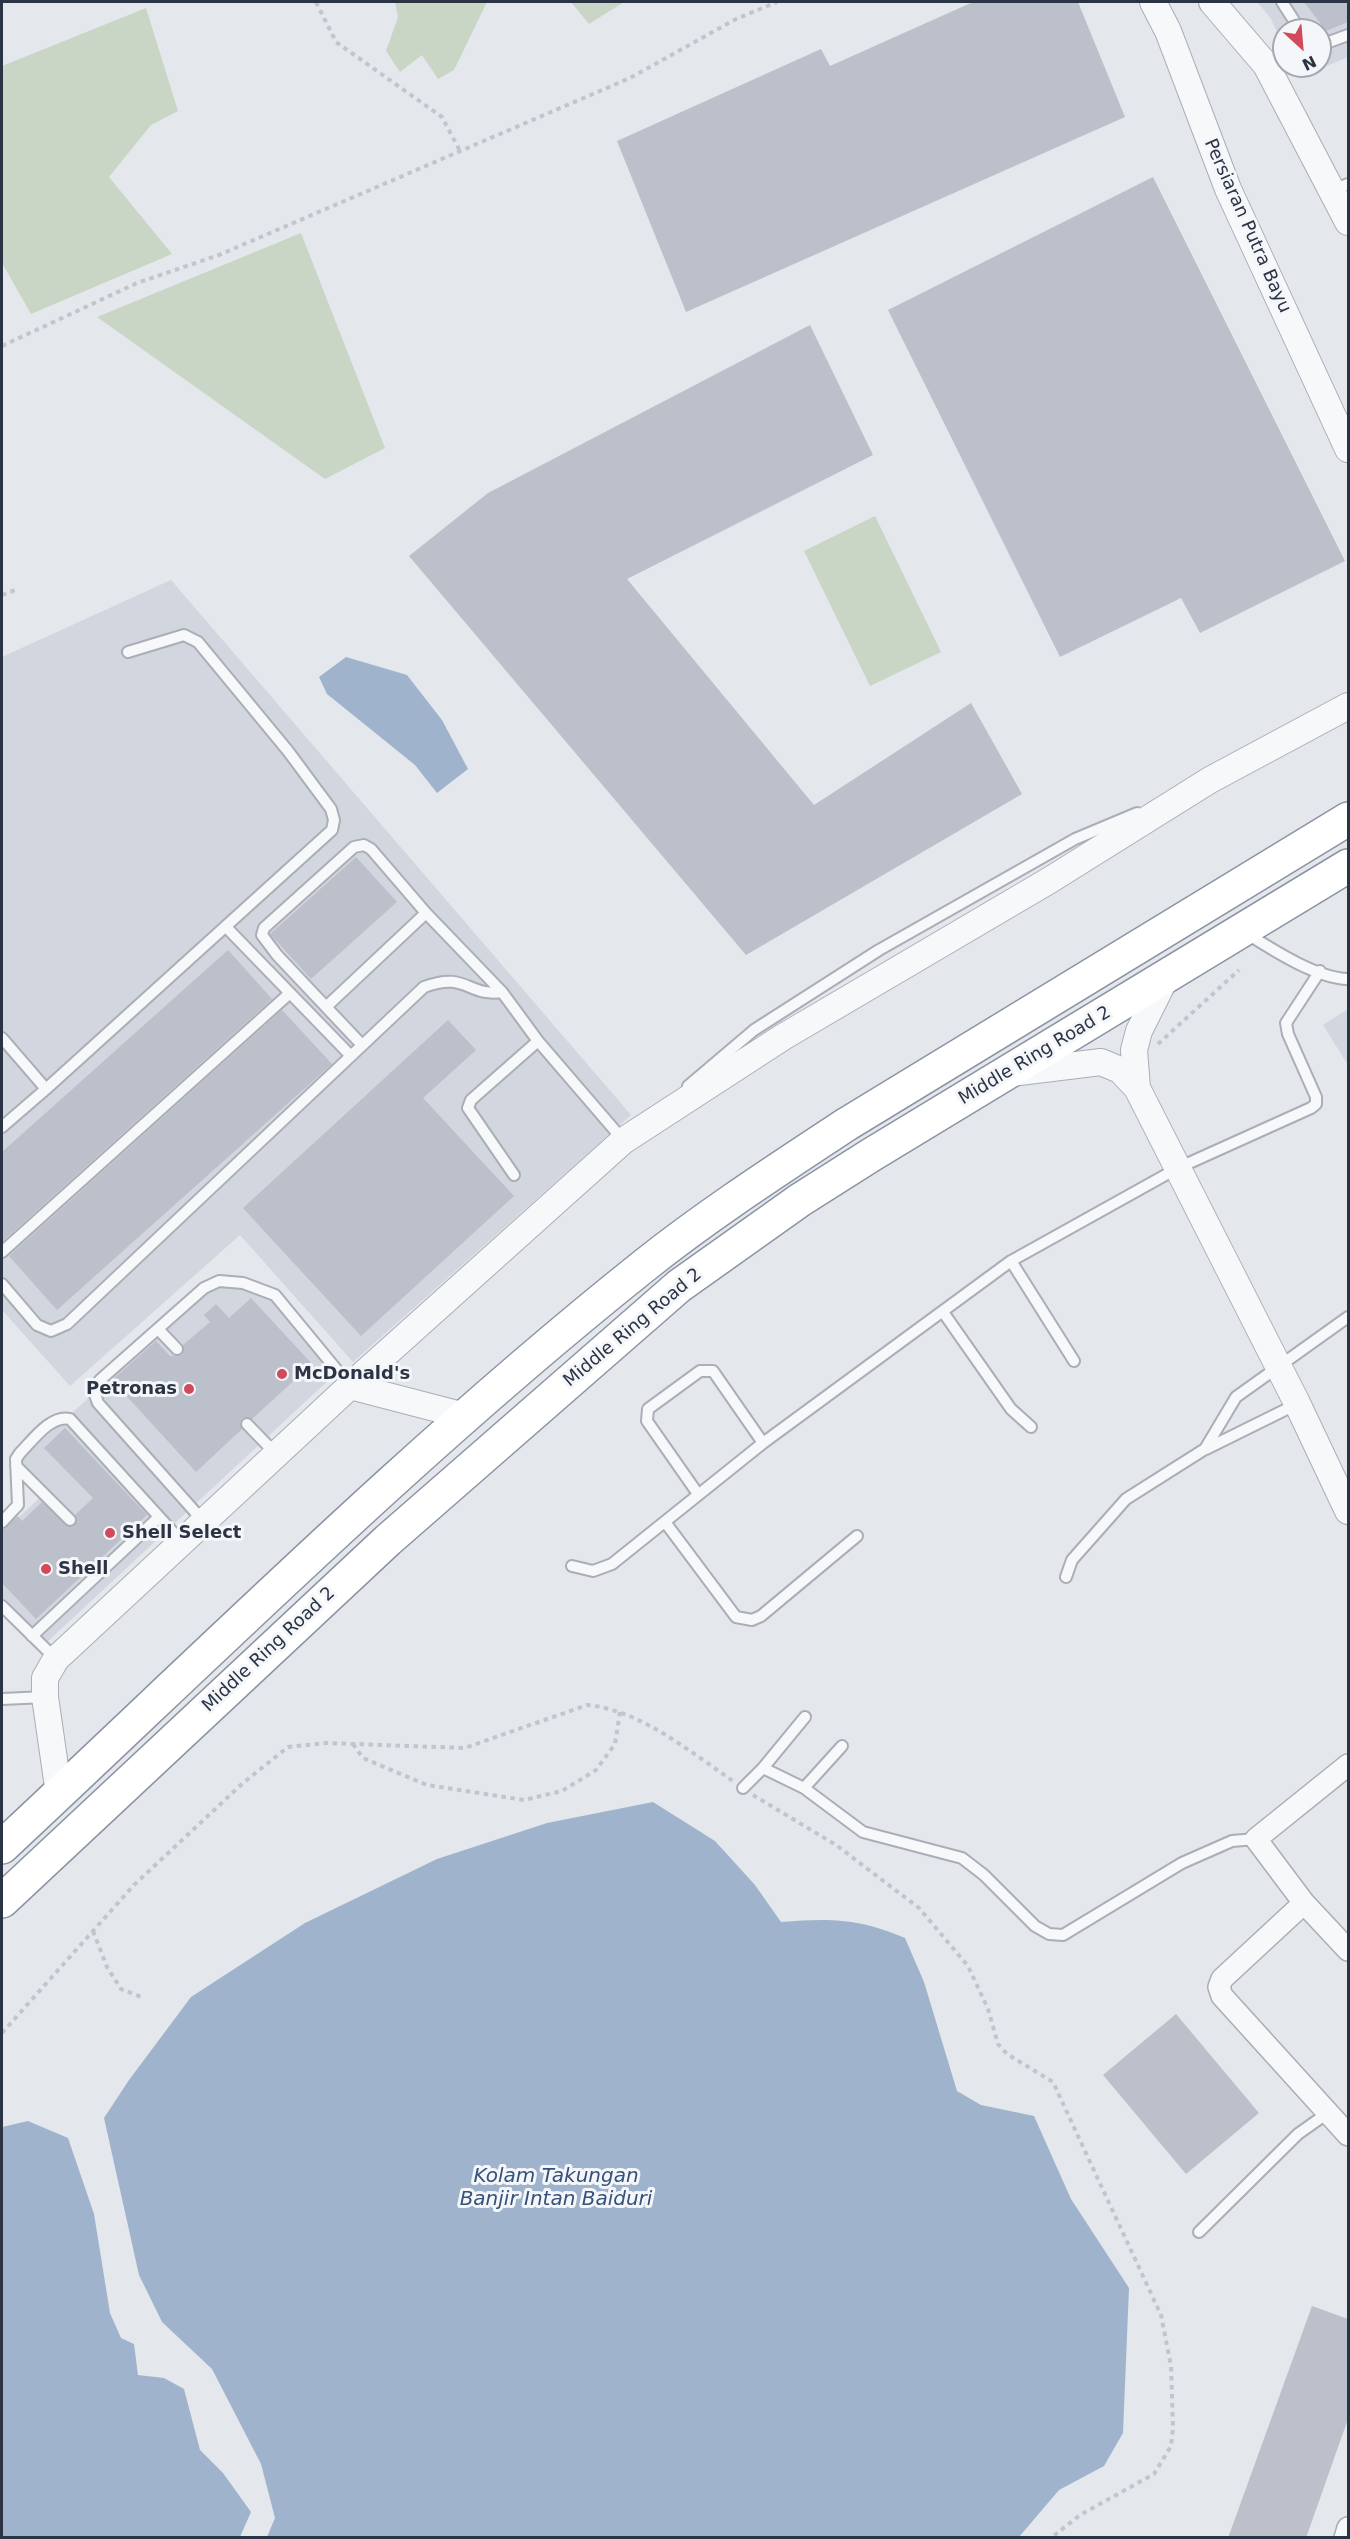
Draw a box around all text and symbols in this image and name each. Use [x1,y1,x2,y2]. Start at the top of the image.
north arrow [1272,18,1332,78]
text: N [1299,51,1319,74]
street label: Persiaran Putra Bayu [1199,136,1295,316]
street label: Middle Ring Road 2 [955,1002,1115,1110]
street label: Middle Ring Road 2 [560,1264,706,1392]
place label: McDonald's [294,1363,410,1385]
marker: McDonald's [275,1367,289,1381]
place label: Petronas [86,1378,177,1400]
marker: Petronas [182,1382,196,1396]
place label: Shell Select [122,1522,241,1544]
marker: Shell Select [103,1526,117,1540]
place label: Shell [58,1558,108,1580]
marker: Shell [39,1562,53,1576]
street label: Middle Ring Road 2 [198,1583,340,1717]
water label: Kolam Takungan Banjir Intan Baiduri [460,2165,652,2212]

